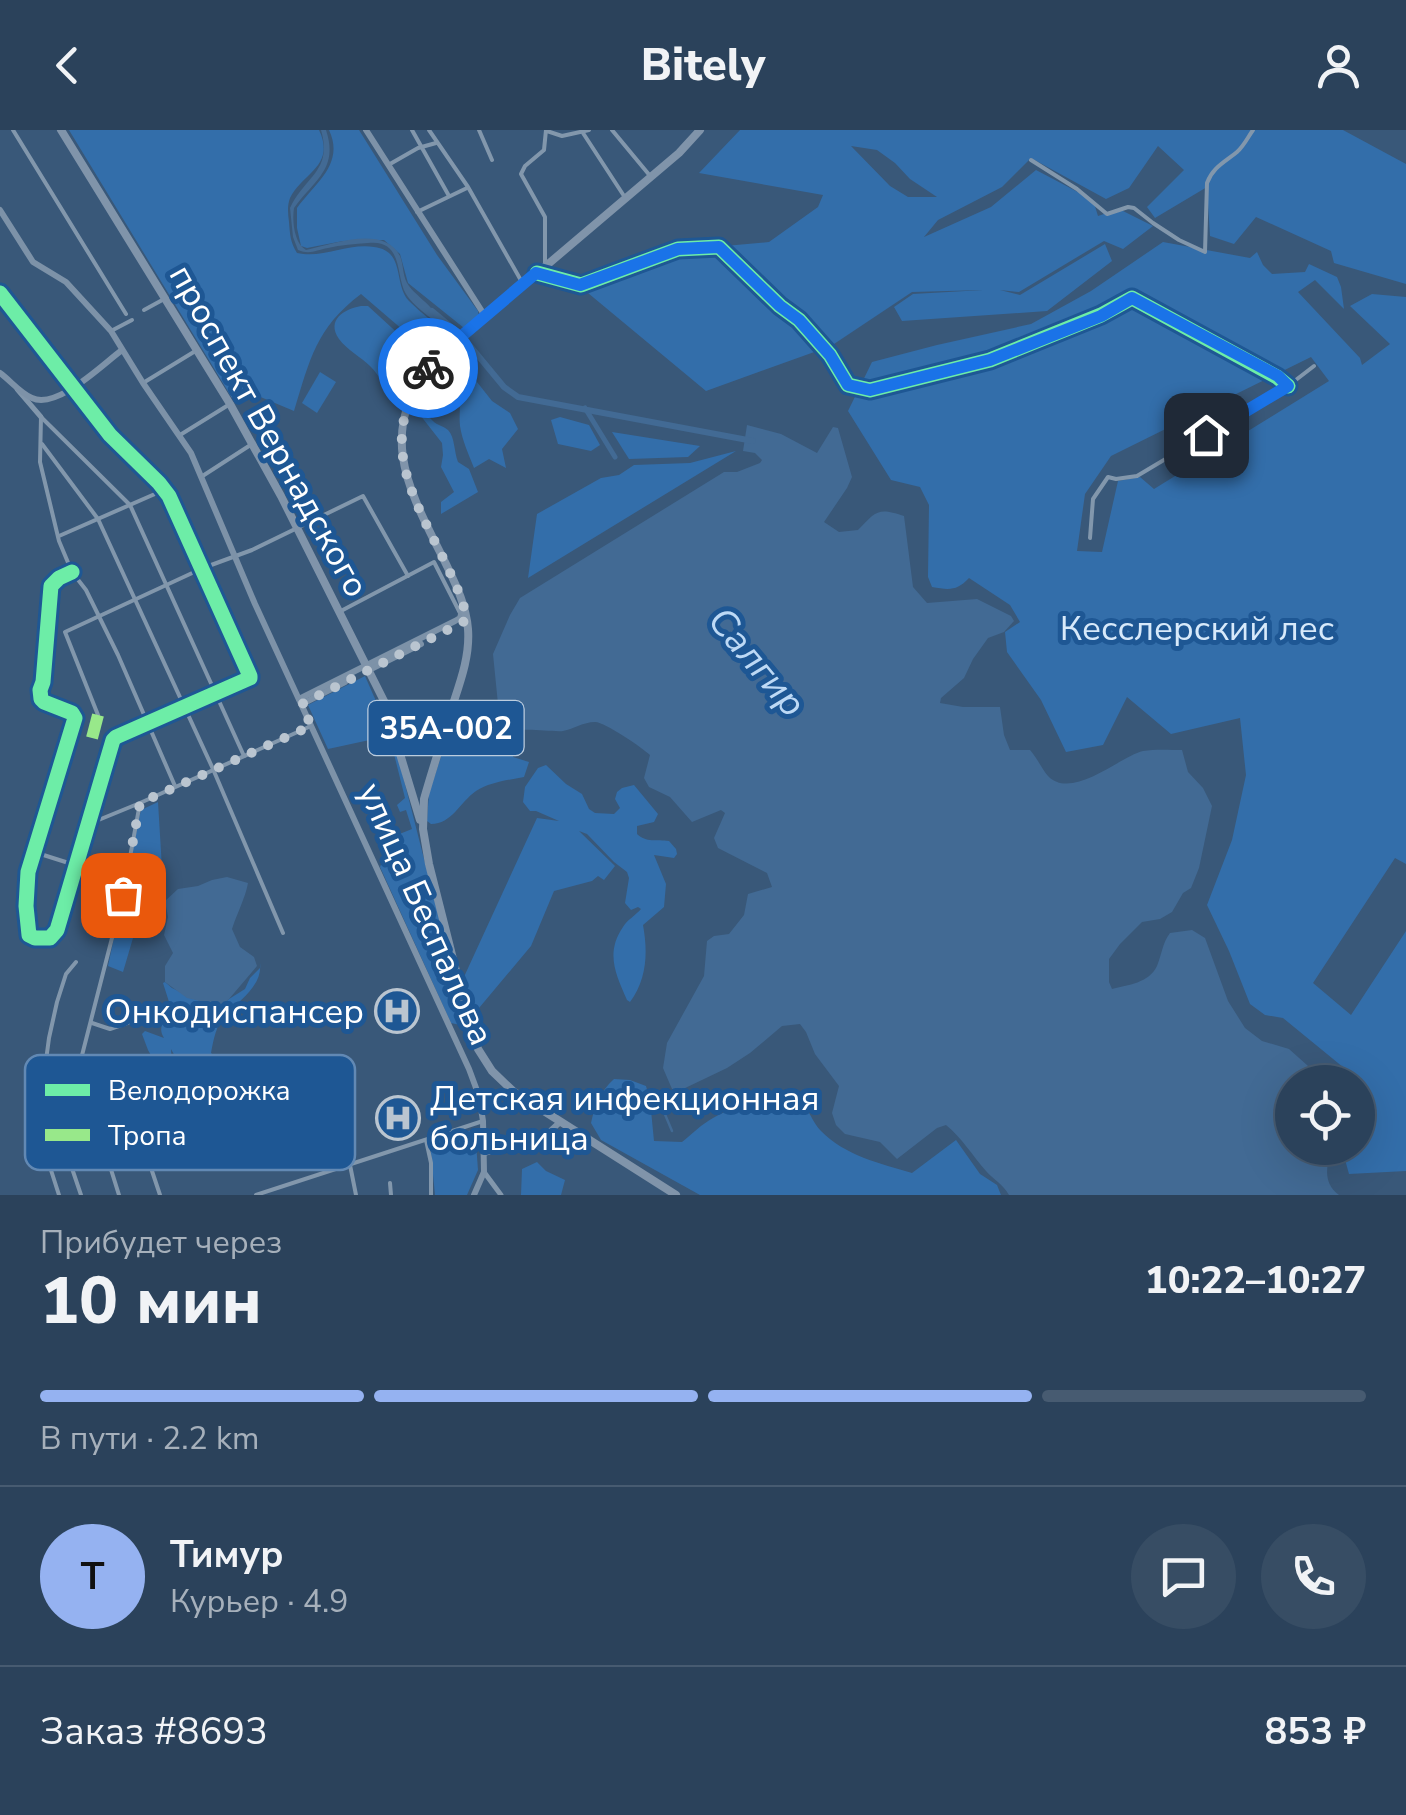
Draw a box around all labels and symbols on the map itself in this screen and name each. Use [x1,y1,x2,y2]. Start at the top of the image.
street label: проспект Вернадского [158,256,380,606]
courier [378,318,478,418]
pin [1164,393,1249,478]
water label: Салгир [696,596,818,728]
park label: Кесслерский лес [1060,605,1334,652]
road number: 35А-002 [368,701,524,755]
street label: улица Беспалова [347,775,505,1053]
pin [81,853,166,938]
place label: Онкодиспансер [105,988,364,1035]
hospital icon: Онкодиспансер [374,988,420,1034]
legend [25,1055,355,1170]
text: Велодорожка [108,1072,291,1110]
place label: Детская инфекционная больница [430,1075,820,1162]
hospital icon: Детская инфекционная больница [375,1095,421,1141]
text: Тропа [108,1117,187,1155]

